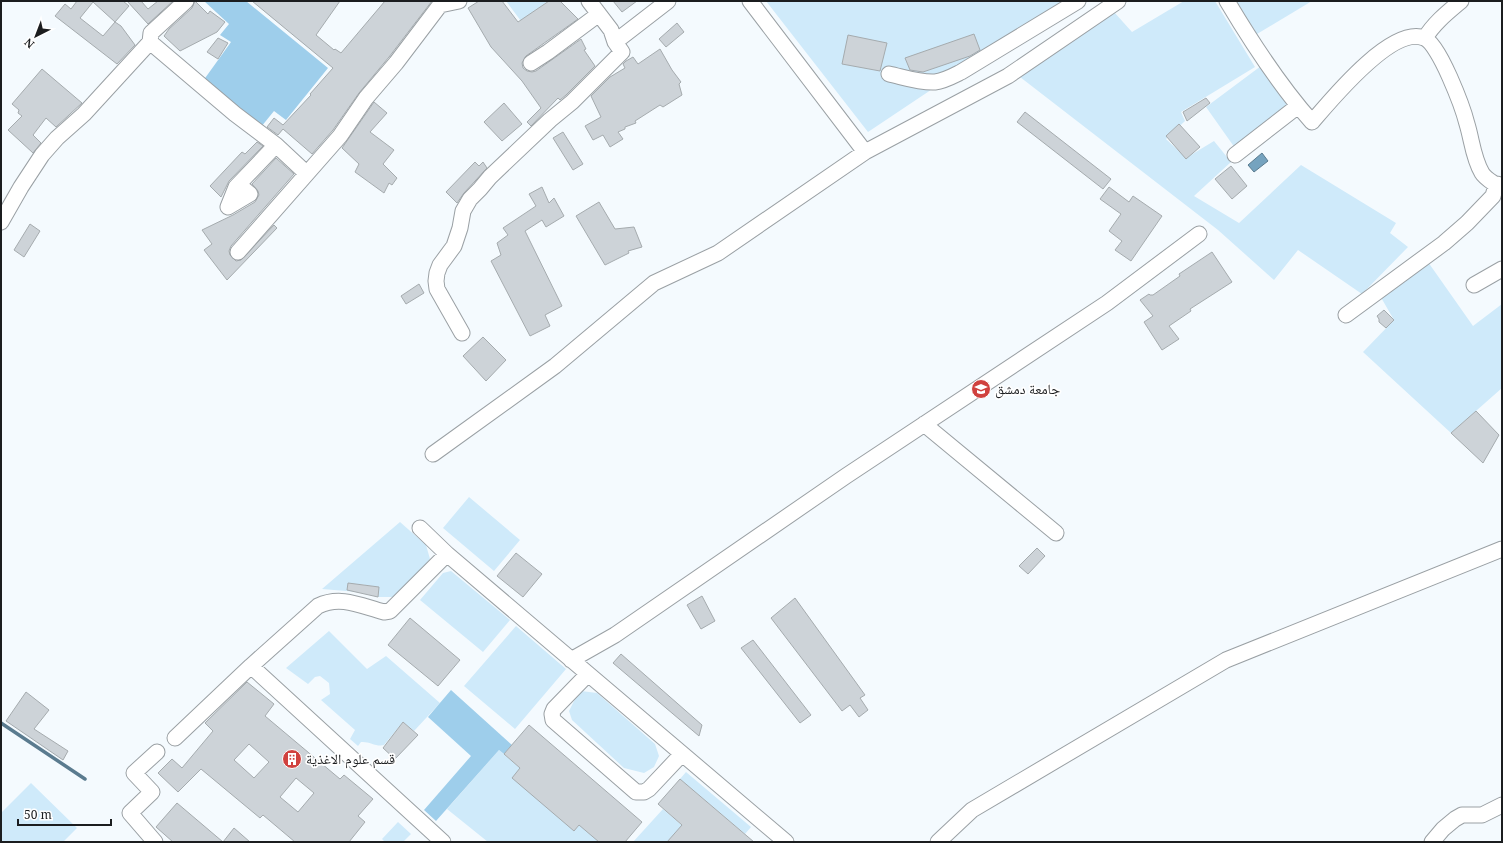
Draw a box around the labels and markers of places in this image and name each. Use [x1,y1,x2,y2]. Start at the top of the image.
school or university icon: جامعة دمشق [970,378,992,400]
place label: جامعة دمشق [995,379,1060,399]
building icon: قسم علوم الاغذية [281,748,303,770]
place label: قسم علوم الاغذية [306,749,395,769]

